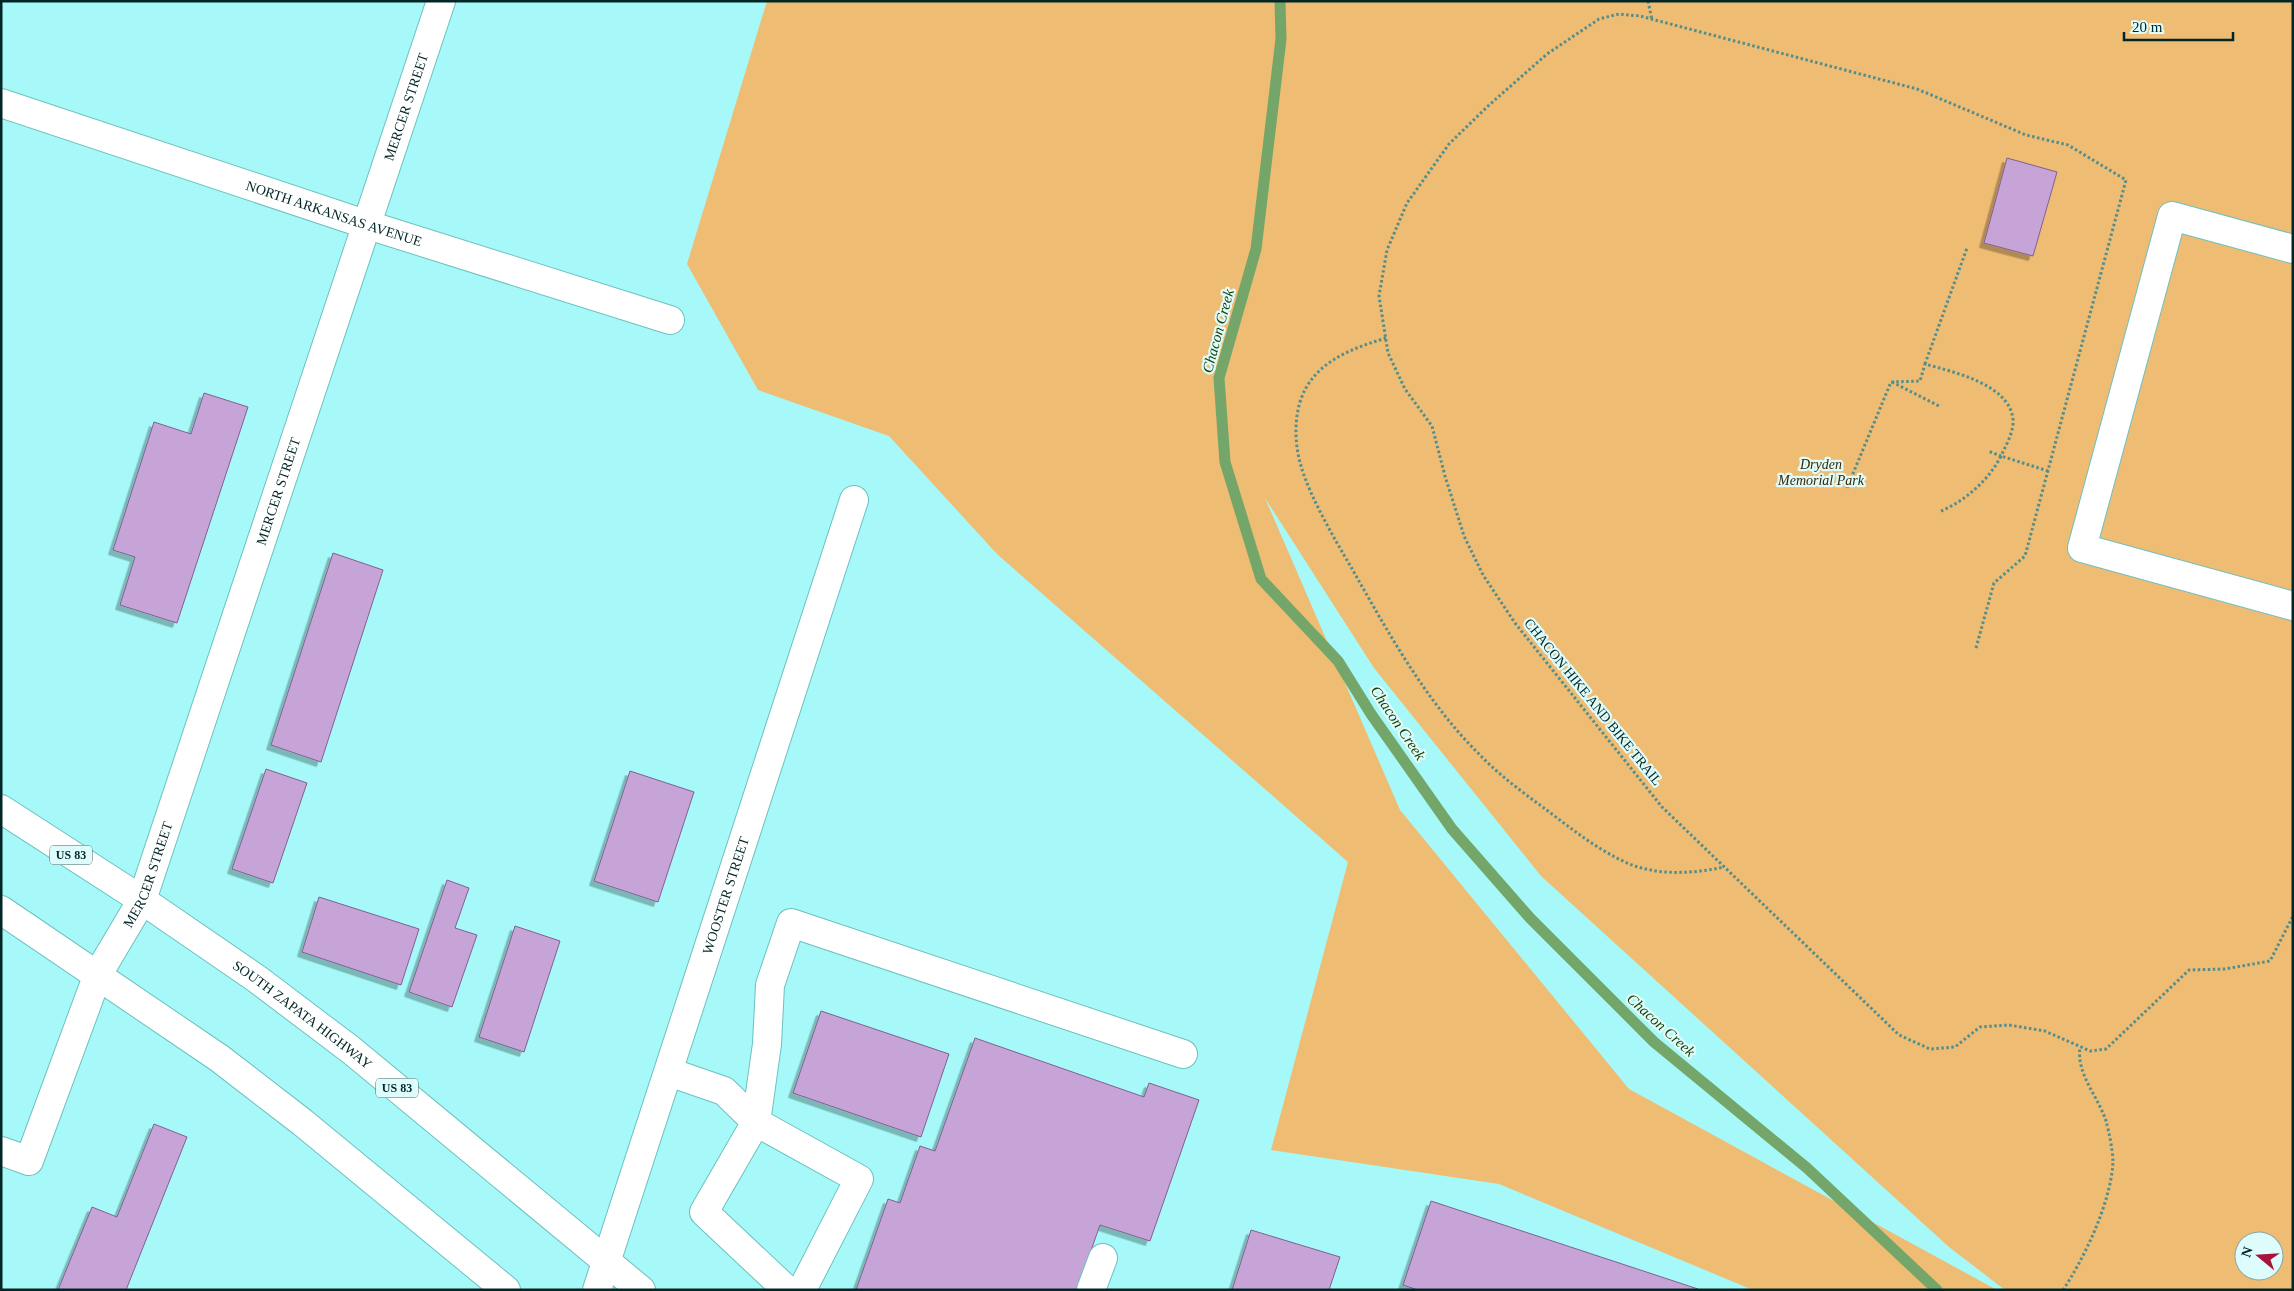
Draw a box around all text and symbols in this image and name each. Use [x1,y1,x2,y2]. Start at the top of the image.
scale bar [2124,10,2233,42]
text: 20 m [2132,19,2163,35]
street label: MERCER STREET [381,51,431,163]
street label: NORTH ARKANSAS AVENUE [244,178,424,249]
water label: Chacon Creek [1199,287,1237,374]
street label: MERCER STREET [253,435,303,547]
park label: Dryden Memorial Park [1777,457,1865,488]
street label: CHACON HIKE AND BIKE TRAIL [1521,616,1665,788]
water label: Chacon Creek [1367,683,1429,763]
street label: MERCER STREET [120,819,175,930]
street label: WOOSTER STREET [699,834,752,956]
road number: US 83 [50,846,92,864]
street label: SOUTH ZAPATA HIGHWAY [230,957,375,1072]
water label: Chacon Creek [1624,990,1698,1060]
road number: US 83 [376,1078,418,1098]
north arrow [2234,1231,2284,1281]
text: N [2238,1245,2256,1259]

